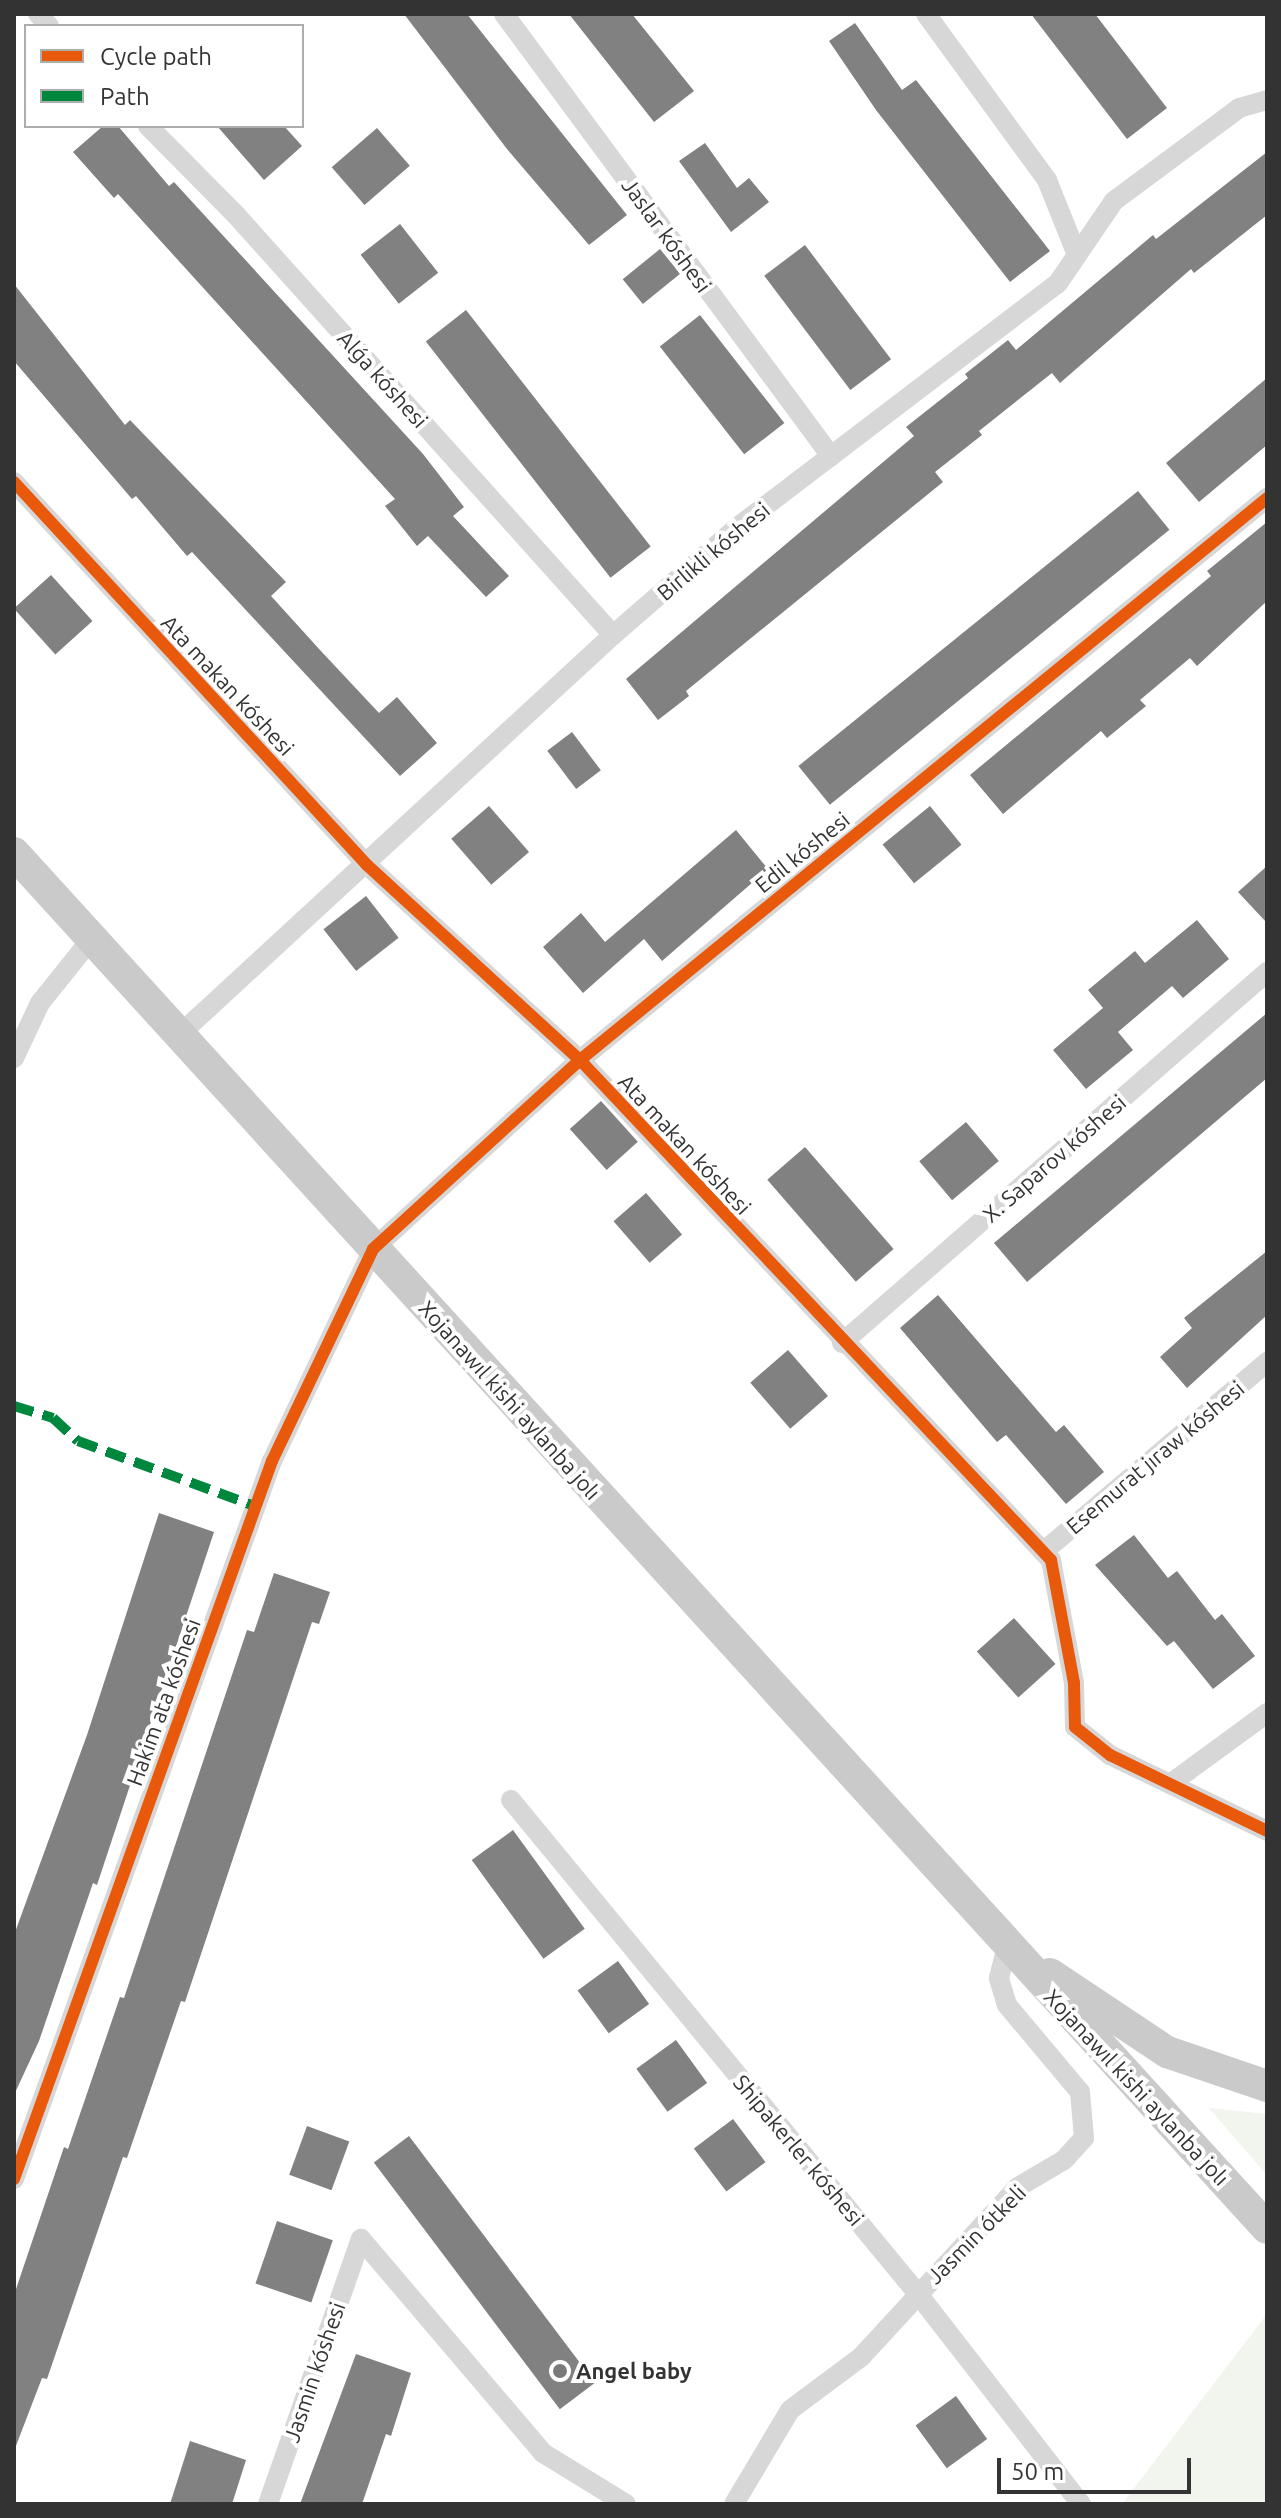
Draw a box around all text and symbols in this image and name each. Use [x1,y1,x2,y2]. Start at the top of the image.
legend [24,24,304,128]
text: Cycle path [100,43,212,70]
text: Path [100,83,150,110]
street label: Jaslar kóshesi [617,173,717,297]
street label: Alǵa kóshesi [332,325,434,433]
street label: Birlikli kóshesi [651,496,775,606]
street label: Ata makan kóshesi [156,609,300,761]
street label: Edil kóshesi [749,806,855,898]
street label: Ata makan kóshesi [613,1068,757,1220]
street label: X. Saparov kóshesi [977,1089,1131,1227]
street label: Xojanawıl kishi aylanba jolı [414,1295,606,1505]
street label: Esemurat jıraw kóshesi [1061,1375,1249,1539]
street label: Hakim ata kóshesi [120,1615,206,1789]
street label: Xojanawıl kishi aylanba jolı [1039,1983,1235,2191]
street label: Shipakerler kóshesi [728,2069,870,2231]
street label: Jasmin ótkeli [921,2179,1031,2289]
street label: Jasmin kóshesi [278,2299,350,2445]
place label: Angel baby [576,2358,692,2384]
marker: Angel baby [551,2362,569,2380]
scale bar [1001,2442,1195,2492]
text: 50 m [1011,2458,1064,2485]

